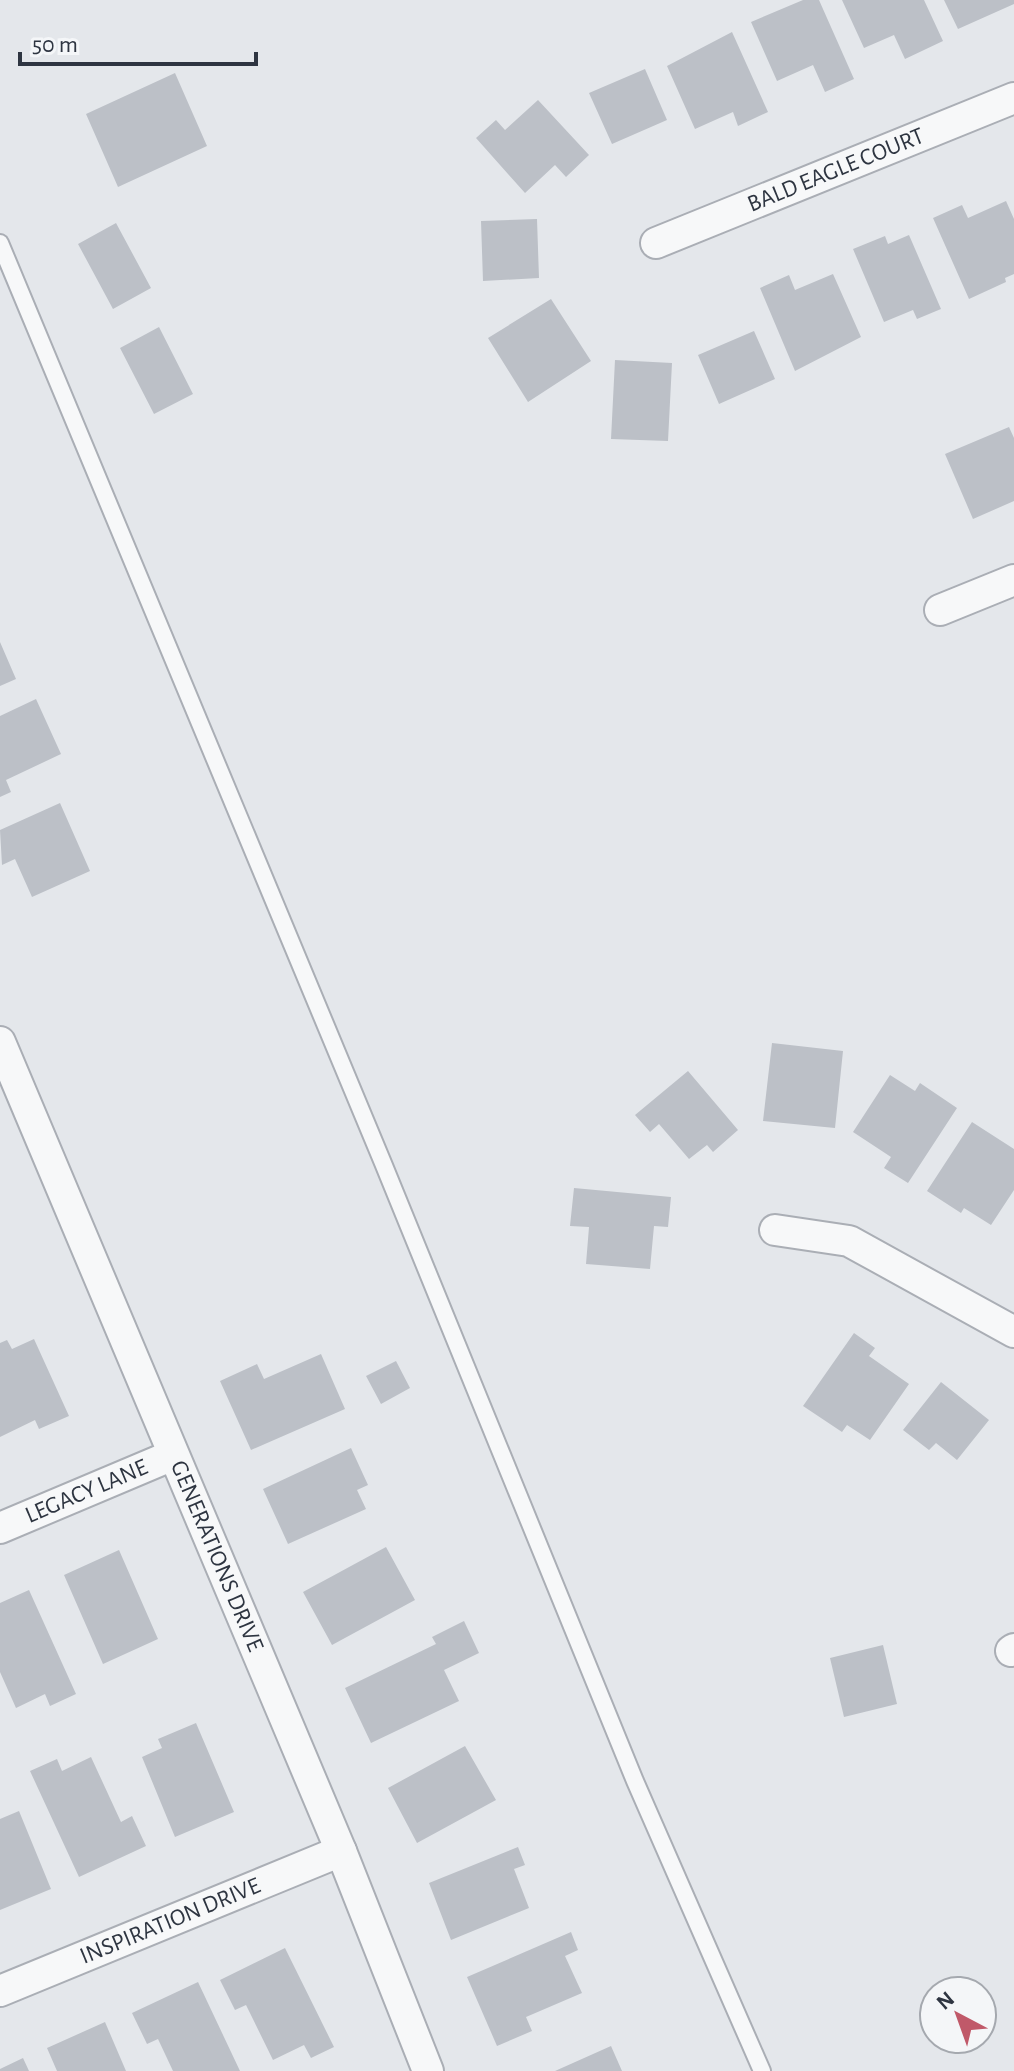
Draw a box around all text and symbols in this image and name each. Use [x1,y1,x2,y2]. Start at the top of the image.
scale bar [20,16,256,66]
text: 50 m [32,33,78,57]
street label: BALD EAGLE COURT [744,124,928,217]
street label: LEGACY LANE [22,1455,152,1528]
street label: GENERATIONS DRIVE [166,1457,268,1656]
street label: INSPIRATION DRIVE [77,1873,264,1969]
north arrow [918,1975,998,2055]
text: N [933,1987,959,2014]

